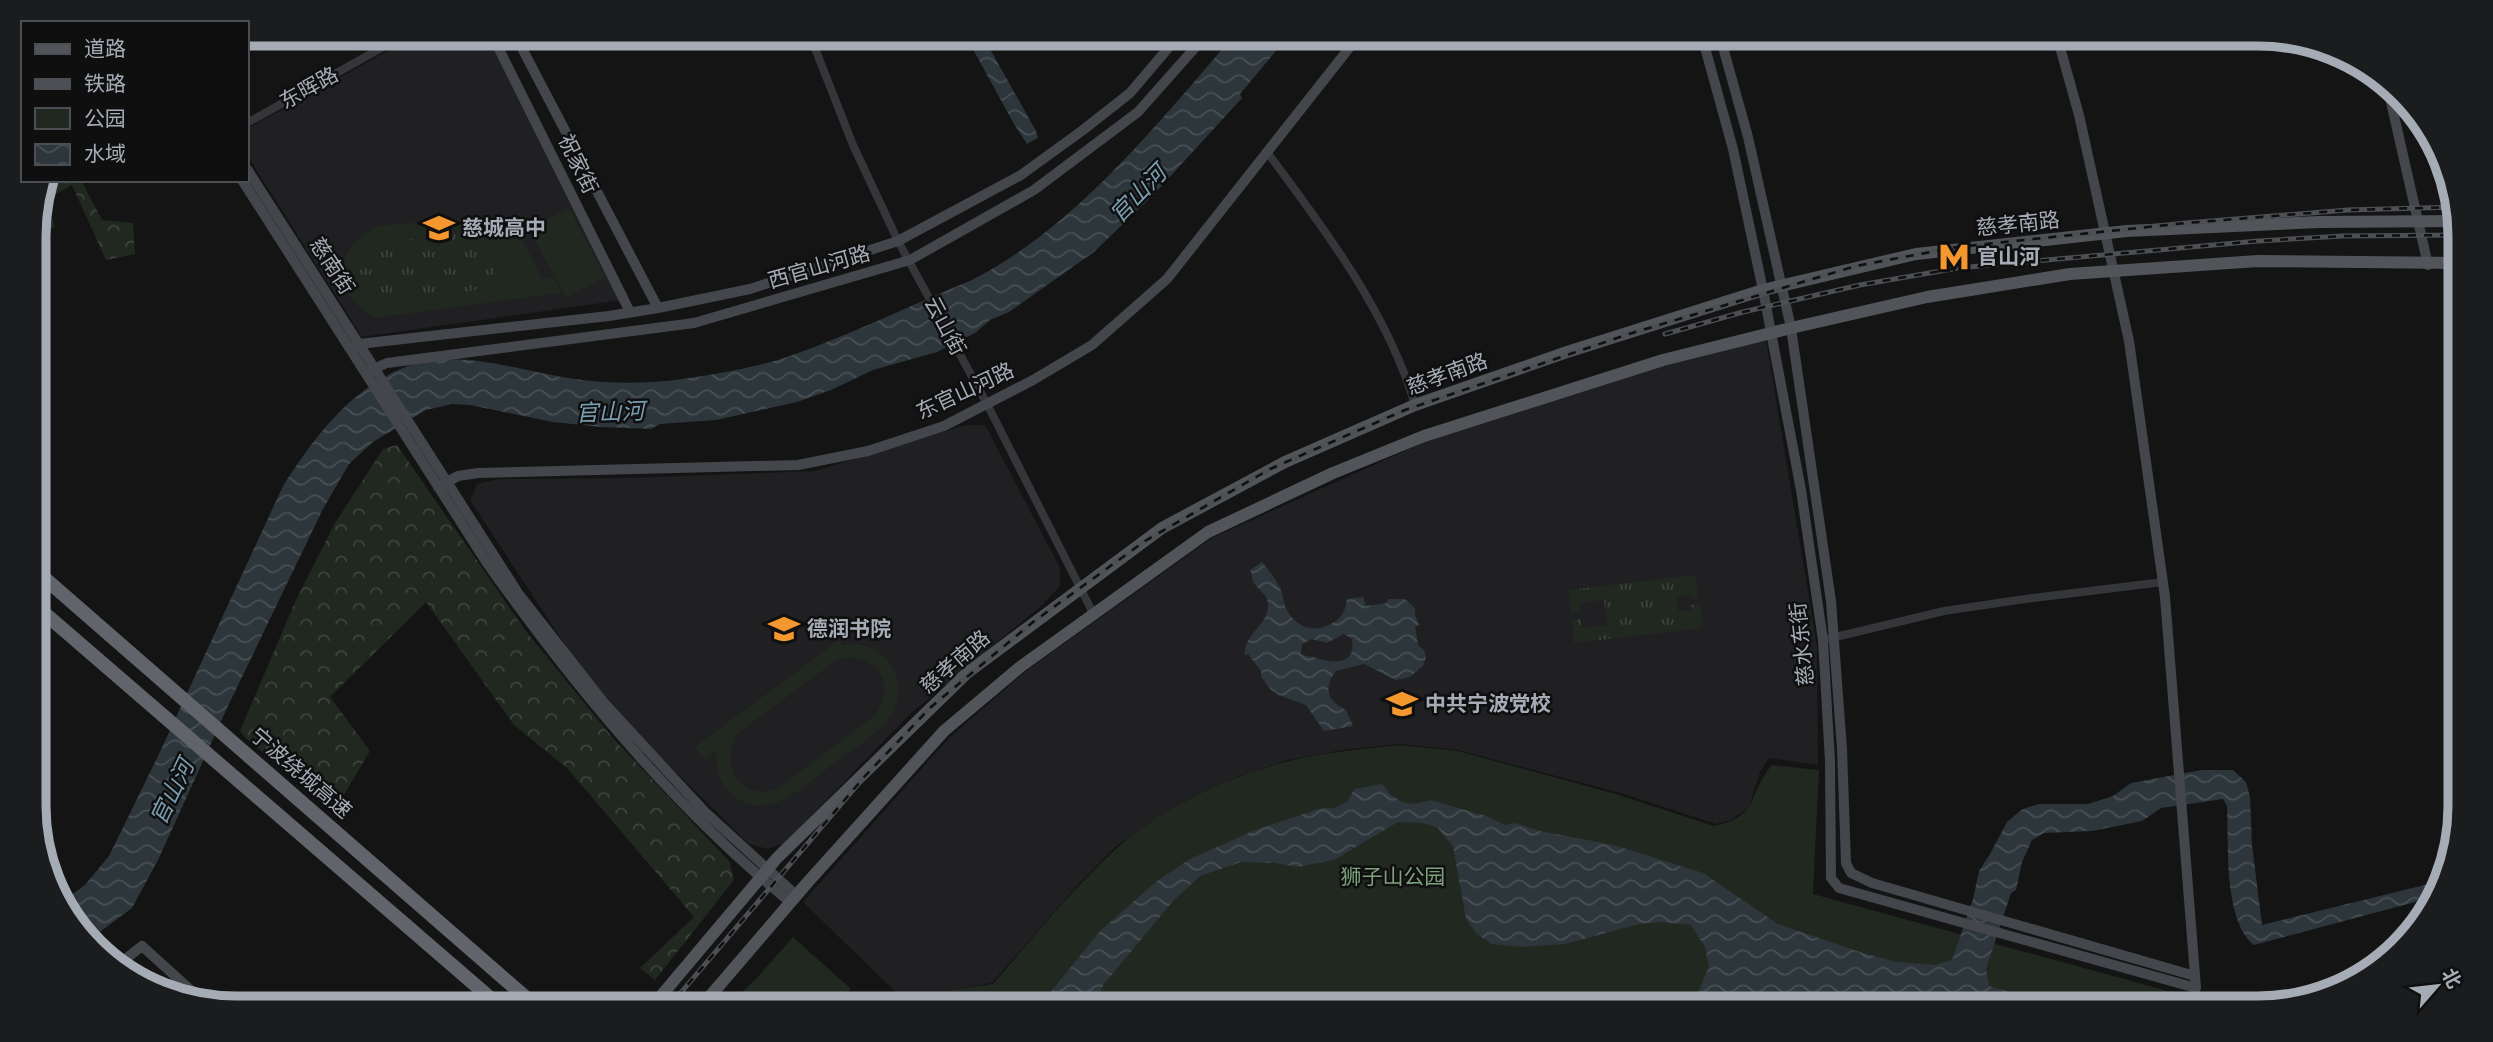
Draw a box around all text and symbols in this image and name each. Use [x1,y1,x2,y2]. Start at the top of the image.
legend [21,21,248,182]
text: 道路 [84,37,126,61]
street label: 东晖路 [276,62,342,114]
text: 铁路 [84,72,126,96]
text: 公园 [84,107,126,131]
street label: 祝家街 [553,130,603,198]
text: 水域 [84,142,126,166]
water label: 官山河 [1105,157,1175,229]
street label: 慈孝南路 [1975,208,2061,240]
school or university icon: 慈城高中 [422,211,456,245]
place label: 慈城高中 [462,216,546,240]
street label: 慈南街 [305,233,359,299]
metro station icon: 官山河 [1937,240,1971,274]
street label: 西官山河路 [765,241,873,293]
place label: 官山河 [1977,245,2040,269]
street label: 云山街 [920,293,970,359]
street label: 慈孝南路 [1403,348,1491,400]
street label: 东官山河路 [912,358,1018,424]
water label: 官山河 [575,398,649,427]
street label: 慈水东街 [1786,601,1818,687]
school or university icon: 德润书院 [767,612,801,646]
place label: 德润书院 [807,617,891,641]
street label: 慈孝南路 [915,625,995,699]
school or university icon: 中共宁波党校 [1385,687,1419,721]
place label: 中共宁波党校 [1425,692,1551,716]
street label: 宁波绕城高速 [246,723,356,823]
water label: 官山河 [145,752,201,829]
park label: 狮子山公园 [1341,865,1446,889]
north arrow [2402,951,2472,1021]
text: 北 [2437,964,2466,992]

